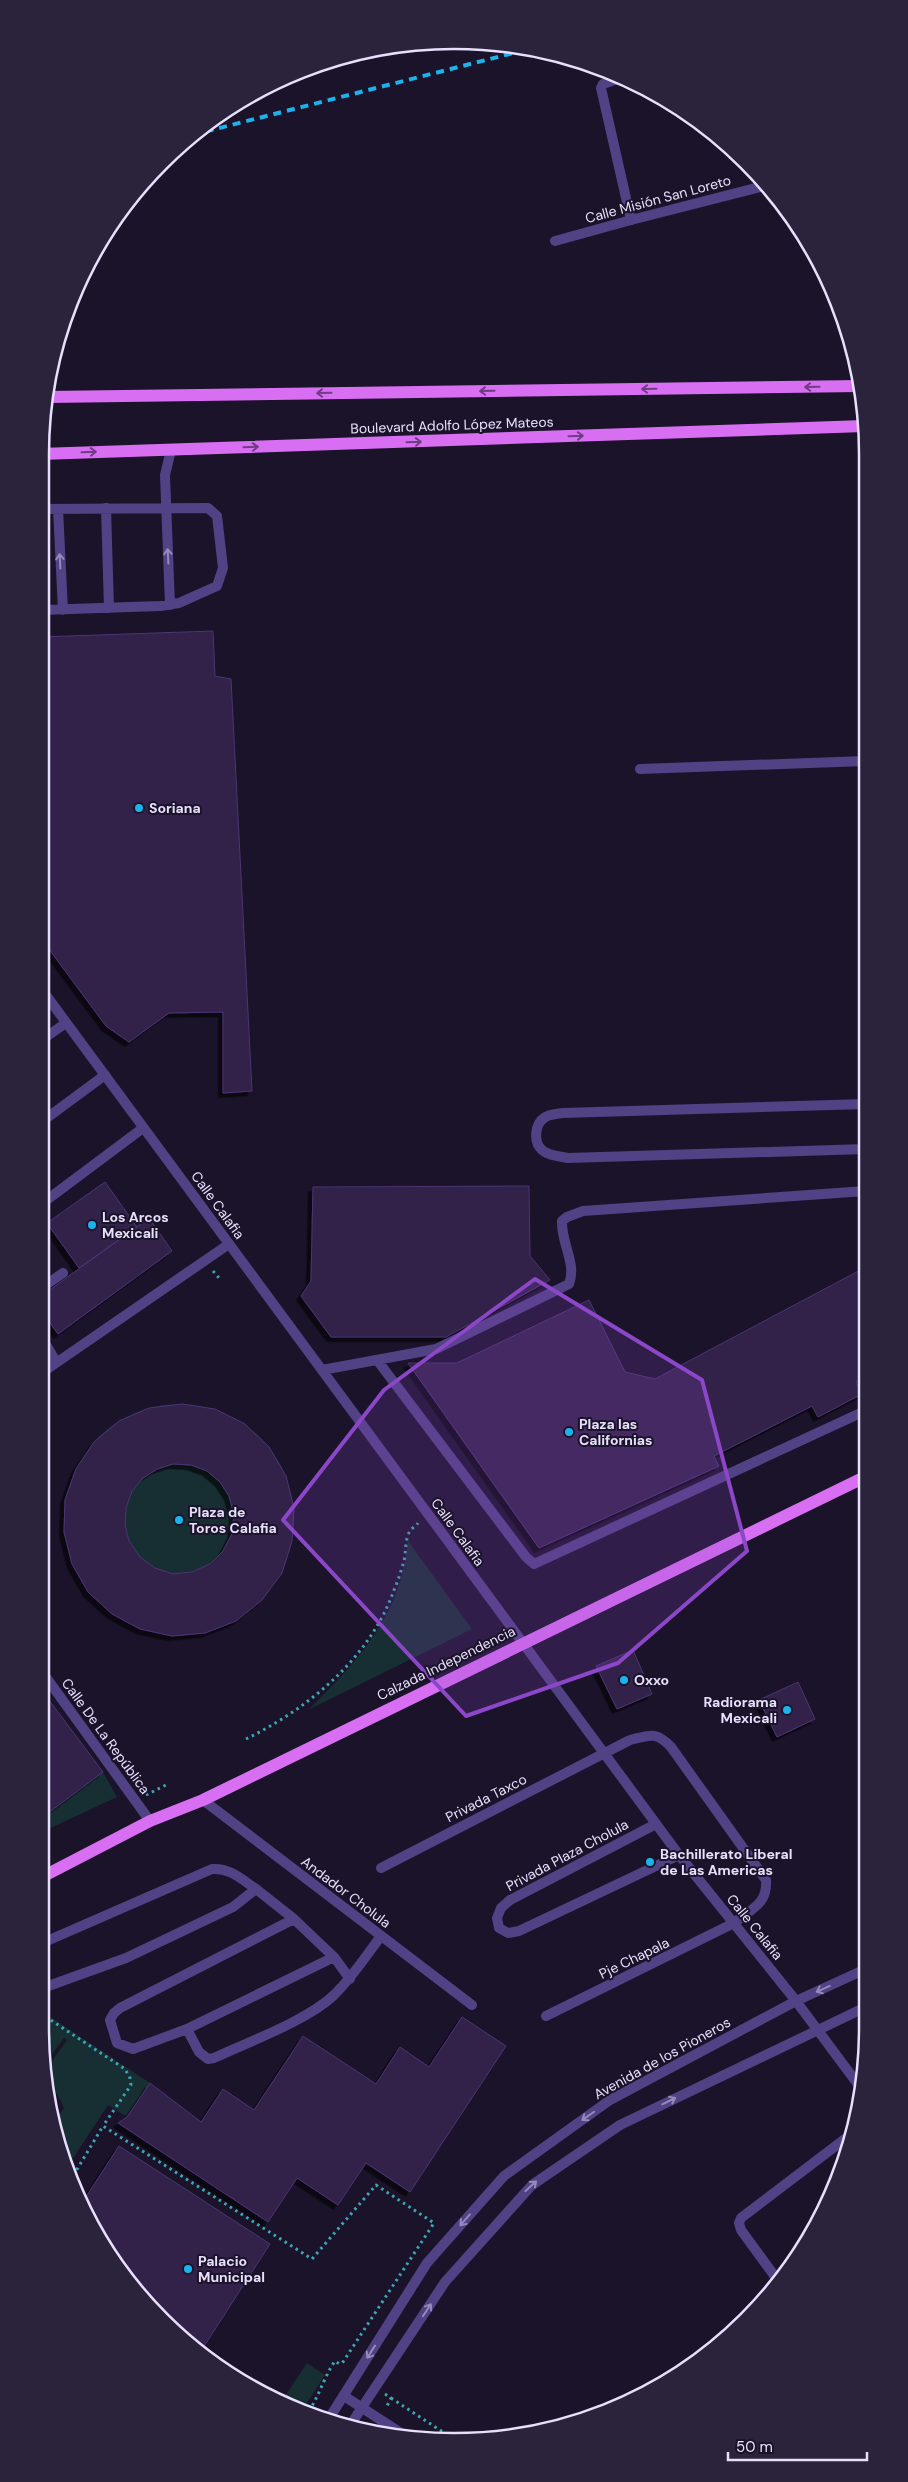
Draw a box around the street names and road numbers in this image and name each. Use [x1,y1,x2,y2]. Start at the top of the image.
street label: Calle Misión San Loreto [583,171,733,227]
street label: Boulevard Adolfo López Mateos [350,412,554,438]
street label: Calle Calafia [187,1168,249,1242]
street label: Calle Calafia [427,1495,489,1569]
street label: Calzada Independencia [374,1622,518,1704]
street label: Calle De La República [58,1674,154,1798]
street label: Privada Taxco [442,1770,530,1826]
street label: Privada Plaza Cholula [503,1815,631,1895]
street label: Andador Cholula [297,1852,395,1932]
street label: Calle Calafia [723,1890,787,1964]
street label: Pje Chapala [596,1933,672,1983]
street label: Avenida de los Pioneros [590,2013,734,2103]

